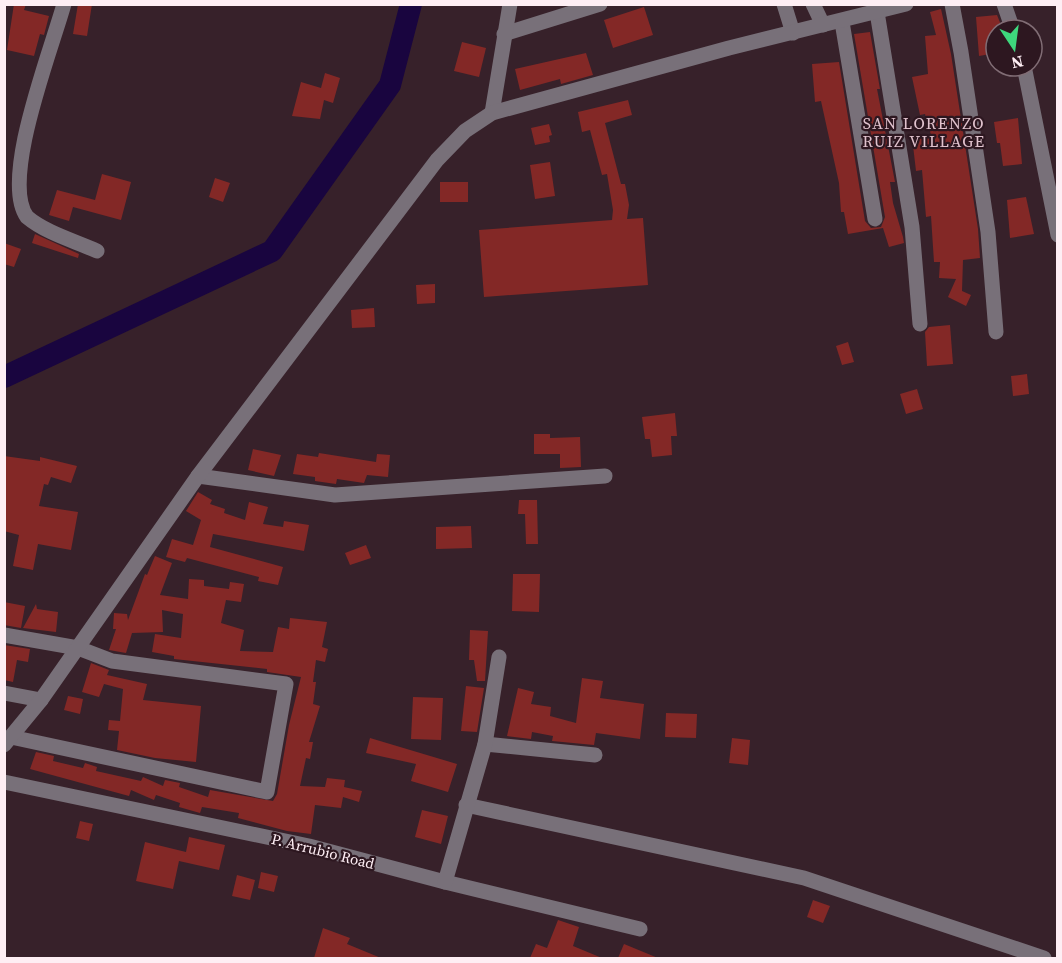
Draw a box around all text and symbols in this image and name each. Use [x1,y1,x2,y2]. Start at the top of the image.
north arrow [984,18,1044,78]
text: N [1009,51,1026,75]
district label: SAN LORENZO RUIZ VILLAGE [862,112,986,152]
street label: P. Arrubio Road [269,828,377,874]

